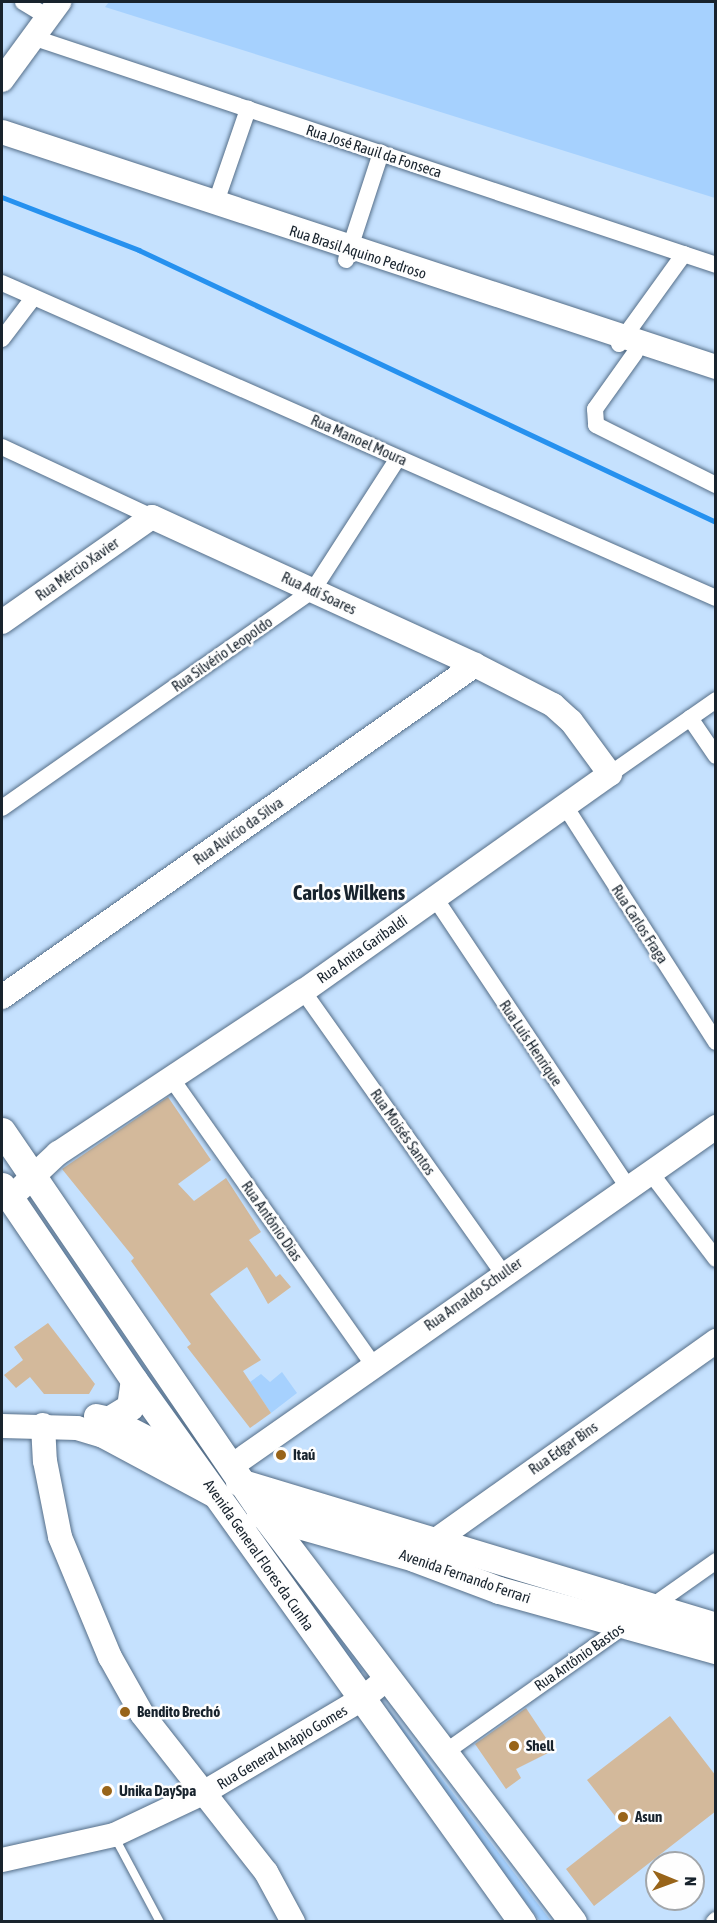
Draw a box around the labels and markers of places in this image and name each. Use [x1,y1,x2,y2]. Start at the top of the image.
place label: Itaú [293,1446,315,1464]
marker: Itaú [274,1448,288,1462]
place label: Bendito Brechó [137,1703,220,1721]
marker: Bendito Brechó [118,1705,132,1719]
place label: Shell [526,1737,554,1755]
marker: Shell [507,1739,521,1753]
place label: Unika DaySpa [119,1782,196,1800]
marker: Unika DaySpa [100,1784,114,1798]
place label: Asun [635,1808,662,1826]
marker: Asun [616,1810,630,1824]

